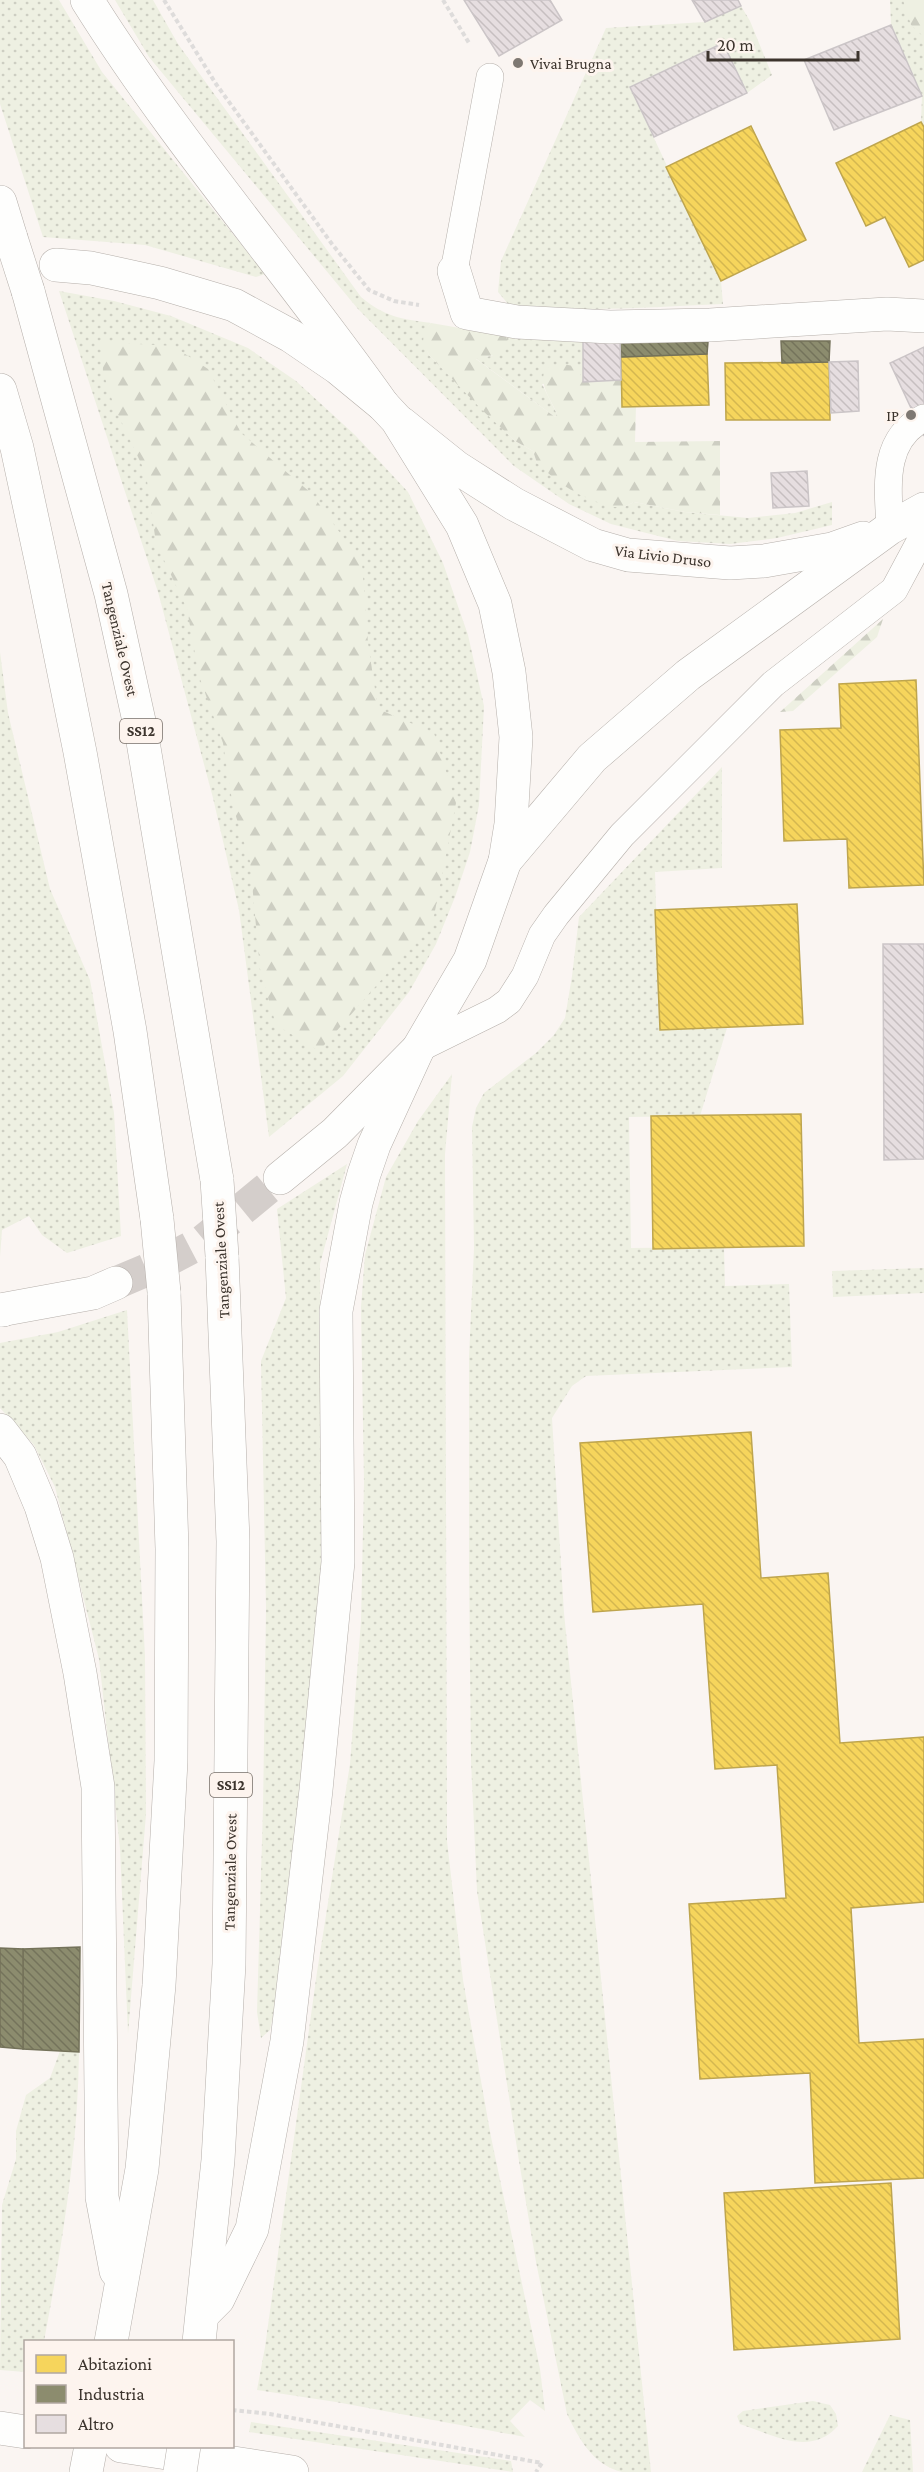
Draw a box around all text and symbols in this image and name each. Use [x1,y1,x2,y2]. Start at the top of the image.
scale bar [708,24,858,62]
text: 20 m [717,35,754,55]
place label: Vivai Brugna [530,55,612,73]
marker: Vivai Brugna [511,56,525,70]
place label: IP [886,407,899,424]
marker: IP [904,408,918,422]
street label: Via Livio Druso [614,542,712,570]
street label: Tangenziale Ovest [98,580,142,699]
road number: SS12 [120,719,162,743]
street label: Tangenziale Ovest [209,1201,234,1319]
road number: SS12 [210,1773,252,1797]
street label: Tangenziale Ovest [220,1813,241,1930]
legend [24,2340,234,2448]
text: Abitazioni [78,2354,152,2374]
text: Industria [78,2384,145,2404]
text: Altro [78,2414,114,2434]

